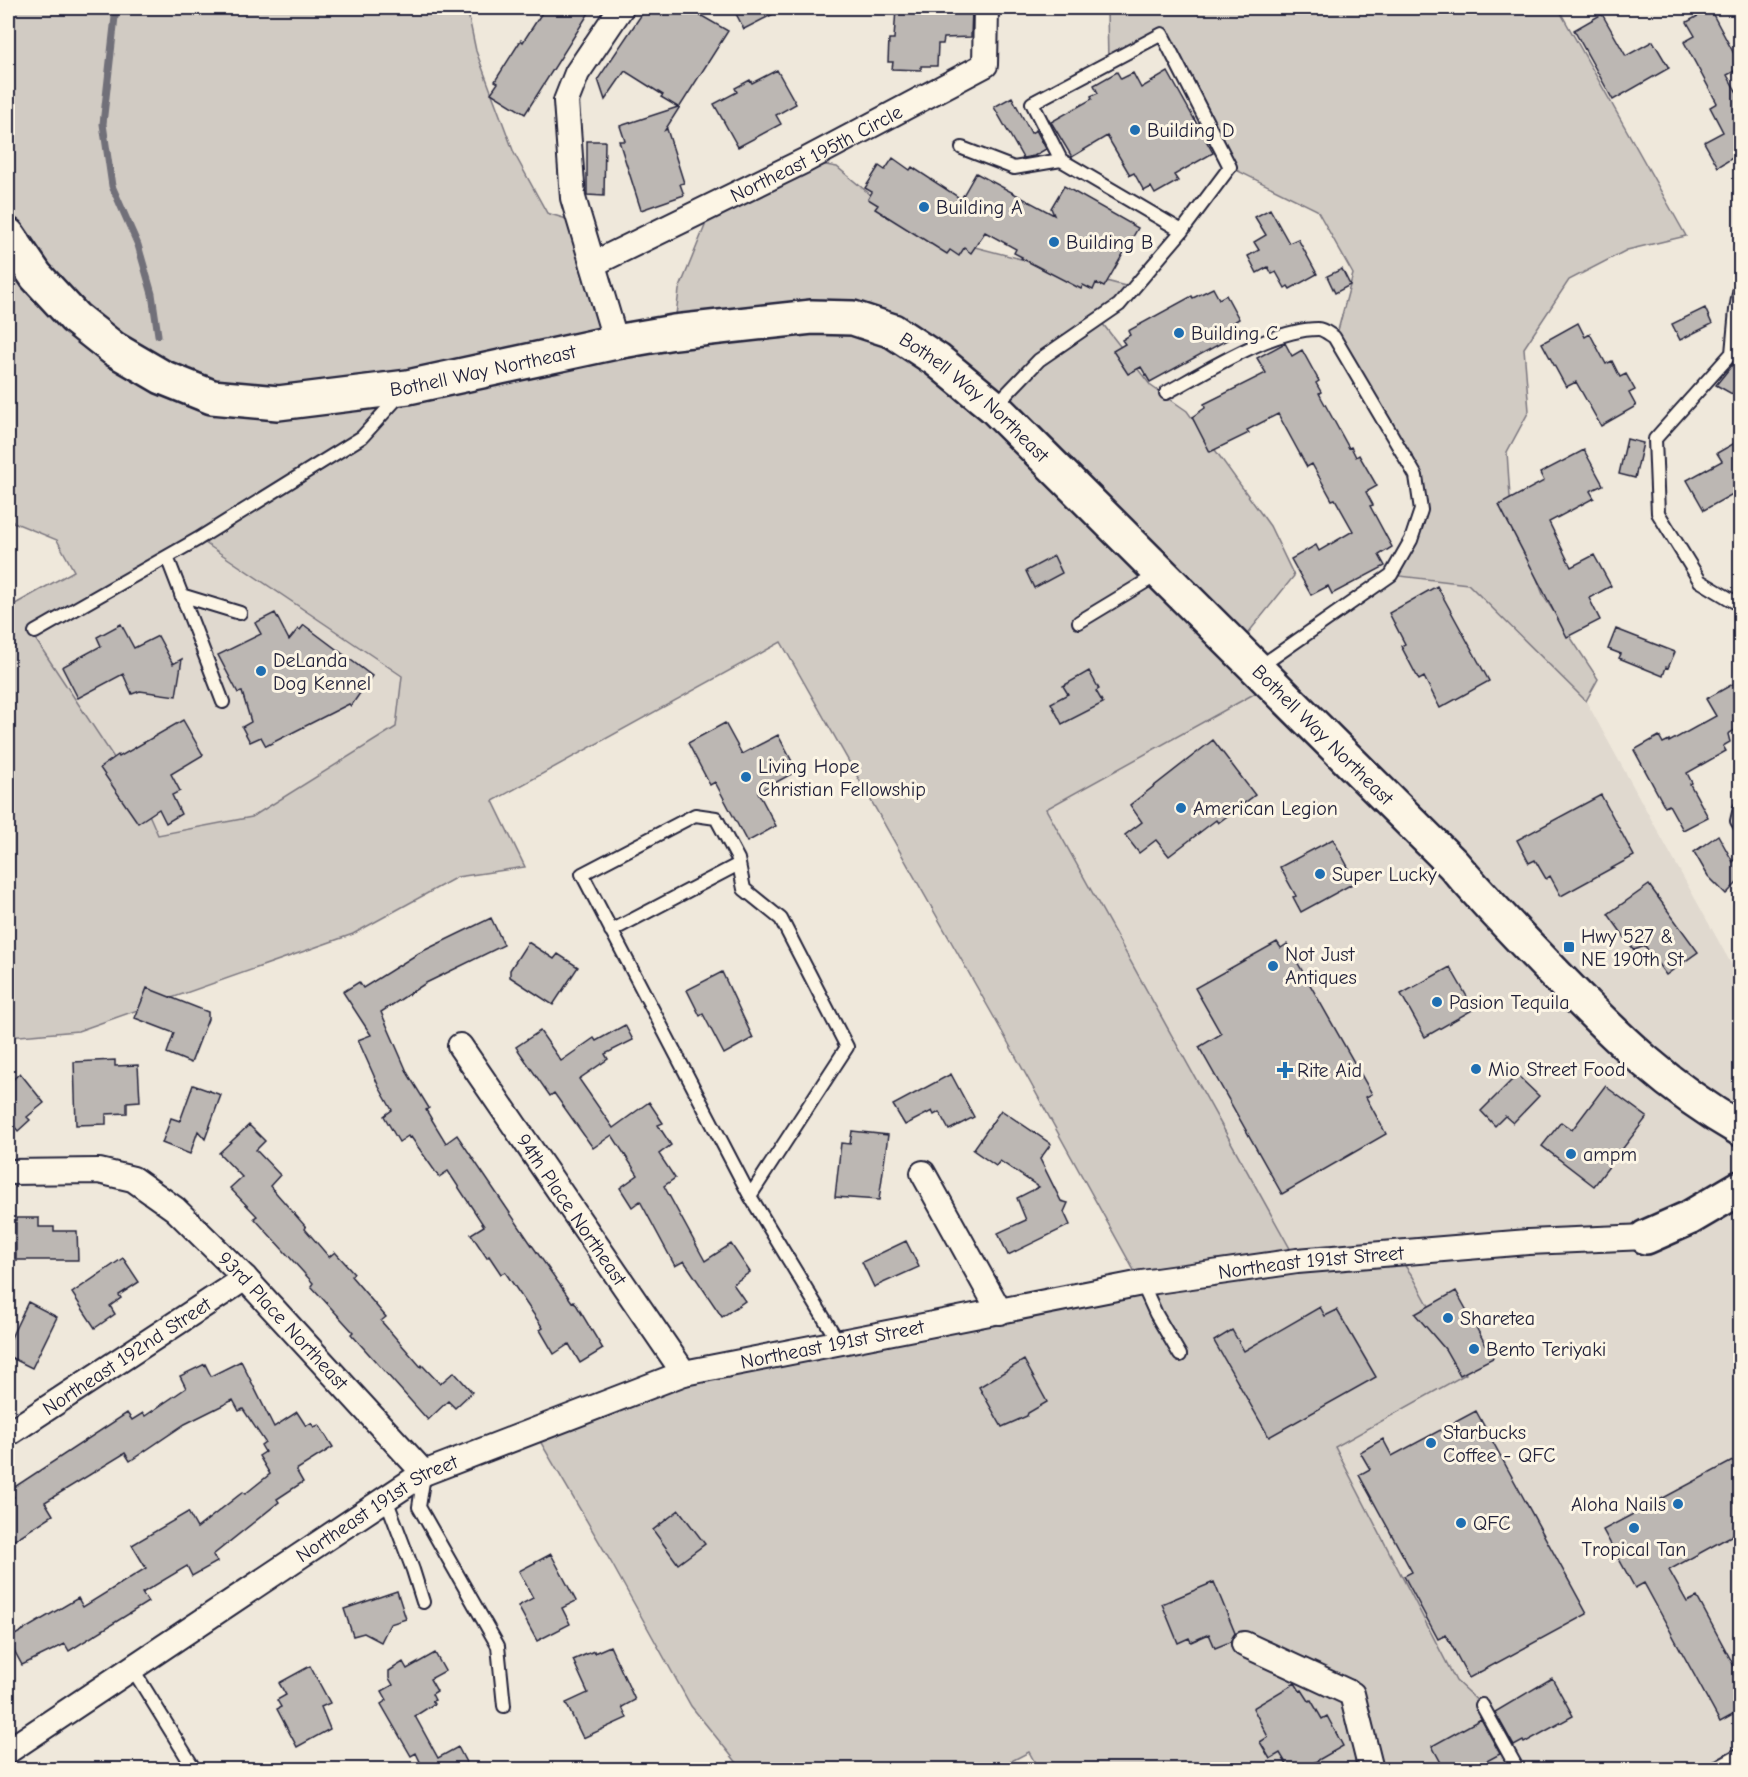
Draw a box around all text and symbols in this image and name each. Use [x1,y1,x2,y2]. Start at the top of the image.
street label: Northeast 195th Circle [726,100,906,207]
place label: Building D [1147,119,1235,142]
marker: Building D [1128,123,1142,137]
place label: Building A [936,196,1023,219]
marker: Building A [917,200,931,214]
place label: Building B [1066,231,1153,254]
marker: Building B [1047,235,1061,249]
place label: Building C [1191,322,1278,345]
marker: Building C [1172,326,1186,340]
street label: Bothell Way Northeast [895,327,1055,468]
street label: Bothell Way Northeast [389,339,579,401]
place label: DeLanda Dog Kennel [273,649,371,695]
street label: Bothell Way Northeast [1248,660,1399,811]
marker: DeLanda Dog Kennel [254,664,268,678]
place label: Living Hope Christian Fellowship [758,755,926,801]
marker: Living Hope Christian Fellowship [739,770,753,784]
place label: American Legion [1193,797,1338,820]
marker: American Legion [1174,801,1188,815]
place label: Super Lucky [1332,863,1437,886]
marker: Super Lucky [1313,867,1327,881]
place label: Hwy 527 & NE 190th St [1581,925,1685,971]
marker: Hwy 527 & NE 190th St [1562,940,1576,954]
place label: Not Just Antiques [1285,943,1357,989]
marker: Not Just Antiques [1266,959,1280,973]
place label: Pasion Tequila [1449,991,1570,1014]
marker: Pasion Tequila [1430,995,1444,1009]
place label: Mio Street Food [1488,1058,1625,1081]
place label: Rite Aid [1297,1059,1362,1082]
marker: Mio Street Food [1469,1062,1483,1076]
marker: Rite Aid [1278,1063,1292,1077]
street label: 94th Place Northeast [512,1129,632,1290]
place label: ampm [1583,1143,1637,1166]
marker: ampm [1564,1147,1578,1161]
street label: Northeast 191st Street [1217,1241,1406,1284]
street label: 93rd Place Northeast [213,1247,354,1395]
street label: Northeast 192nd Street [38,1292,216,1420]
place label: Sharetea [1460,1307,1535,1330]
marker: Sharetea [1441,1311,1455,1325]
street label: Northeast 191st Street [738,1314,927,1373]
place label: Bento Teriyaki [1486,1338,1606,1361]
marker: Bento Teriyaki [1467,1342,1481,1356]
place label: Starbucks Coffee - QFC [1443,1421,1556,1467]
marker: Starbucks Coffee - QFC [1424,1436,1438,1450]
street label: Northeast 191st Street [292,1449,462,1567]
place label: Aloha Nails [1571,1493,1666,1516]
marker: Aloha Nails [1671,1497,1685,1511]
place label: QFC [1473,1512,1510,1535]
marker: QFC [1454,1516,1468,1530]
marker: Tropical Tan [1627,1521,1641,1535]
place label: Tropical Tan [1582,1538,1686,1561]

